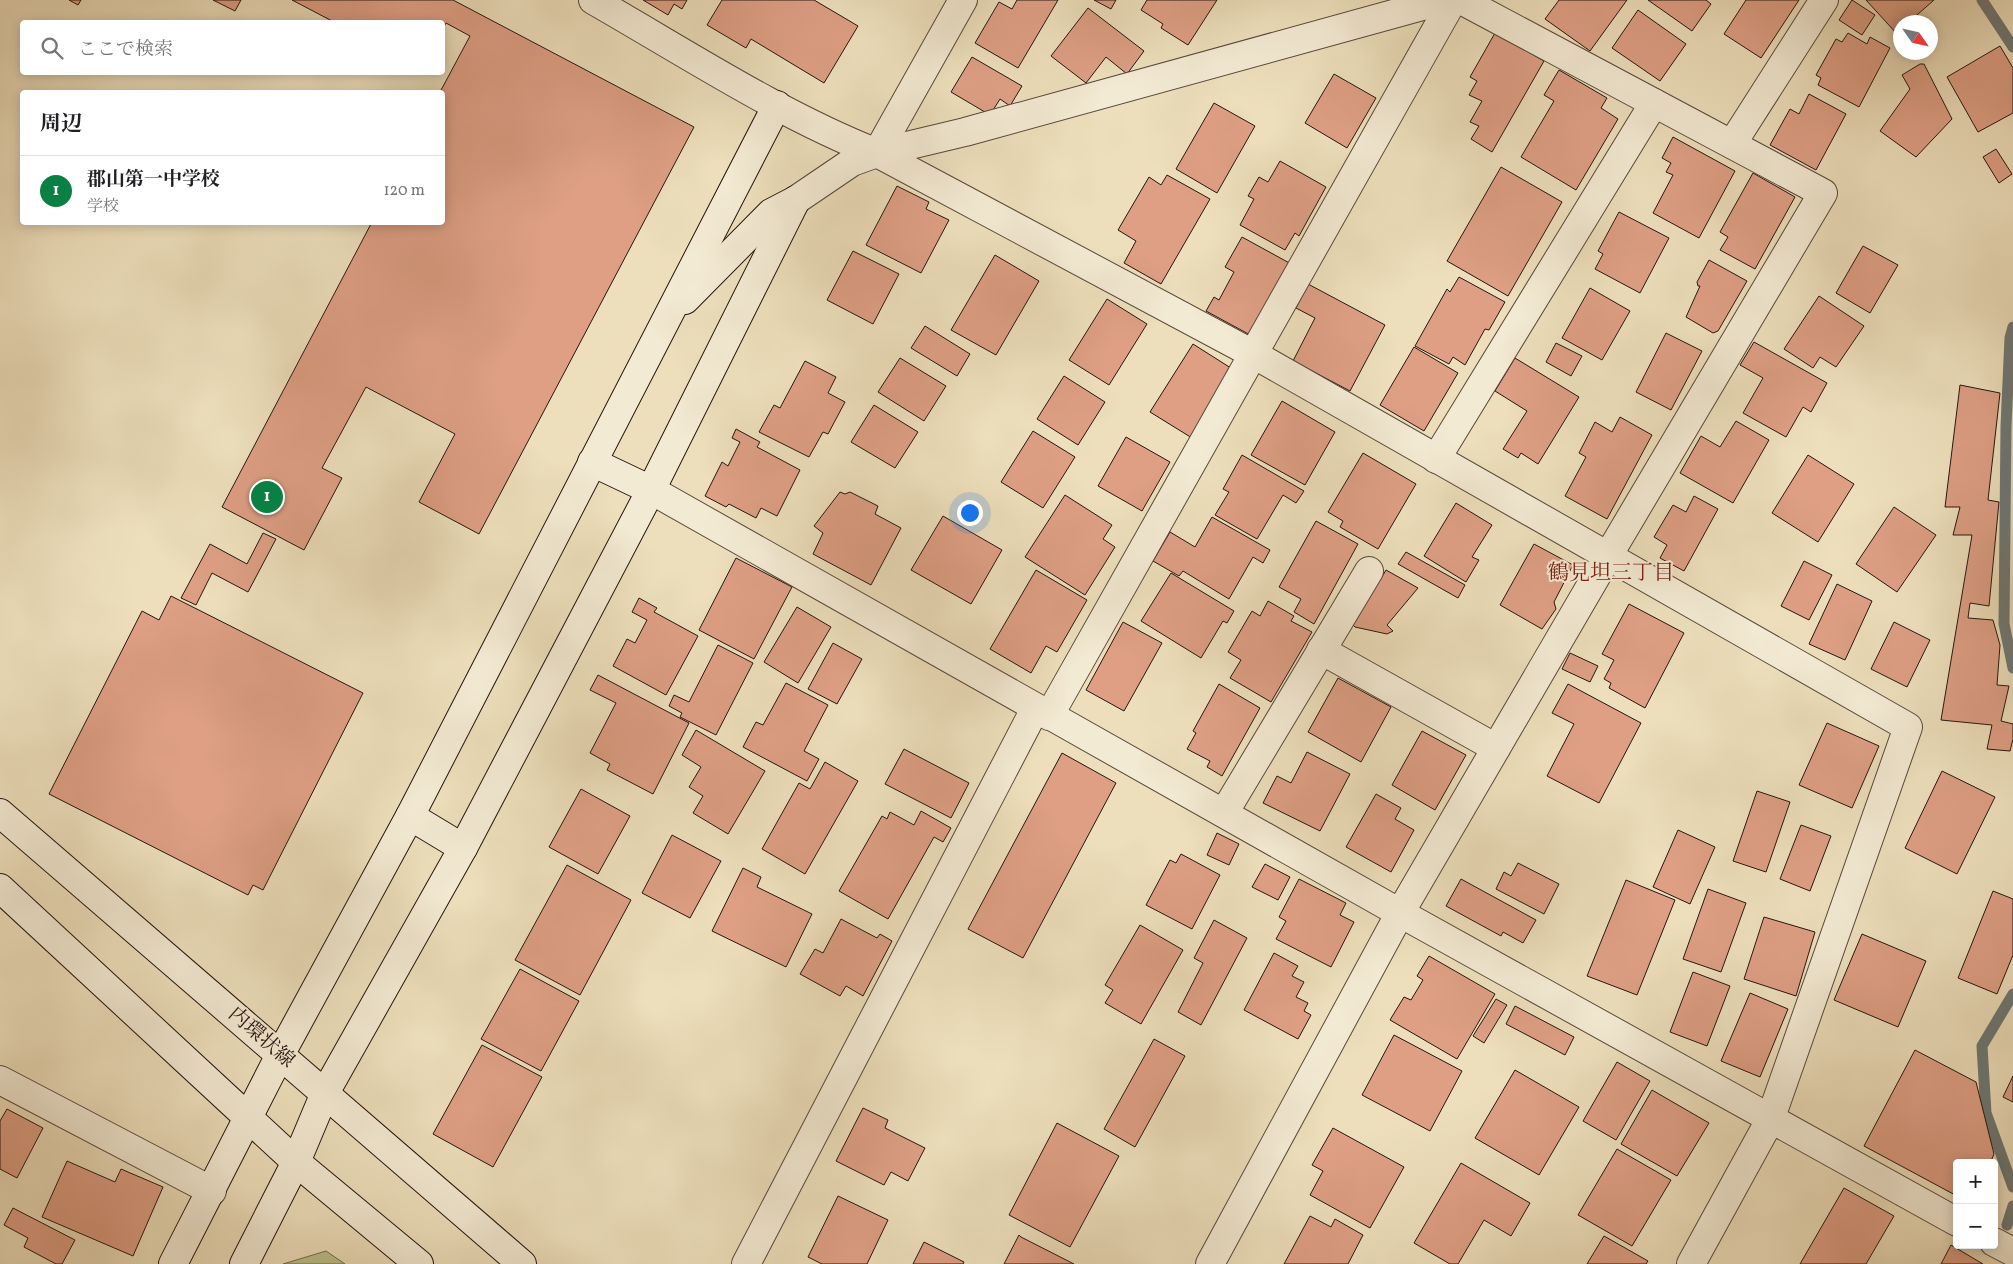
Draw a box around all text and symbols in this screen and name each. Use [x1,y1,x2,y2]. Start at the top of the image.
north arrow [1893,15,1938,60]
search box [20,20,445,75]
icon: search [38,34,66,62]
text: ここで検索 [78,37,173,63]
text: 周辺 [40,110,82,139]
text: 郡山第一中学校 [87,167,220,193]
text: 1 [53,180,59,202]
text: 120 m [383,180,425,202]
text: 学校 [87,196,119,218]
pin: 1 [251,478,283,516]
your location [957,500,983,526]
district label: 鶴見坦三丁目 [1548,559,1674,588]
street label: 内環状線 [222,1001,300,1075]
map controls [1953,1159,1998,1249]
button: + [1953,1159,1998,1204]
button: − [1953,1204,1998,1249]

